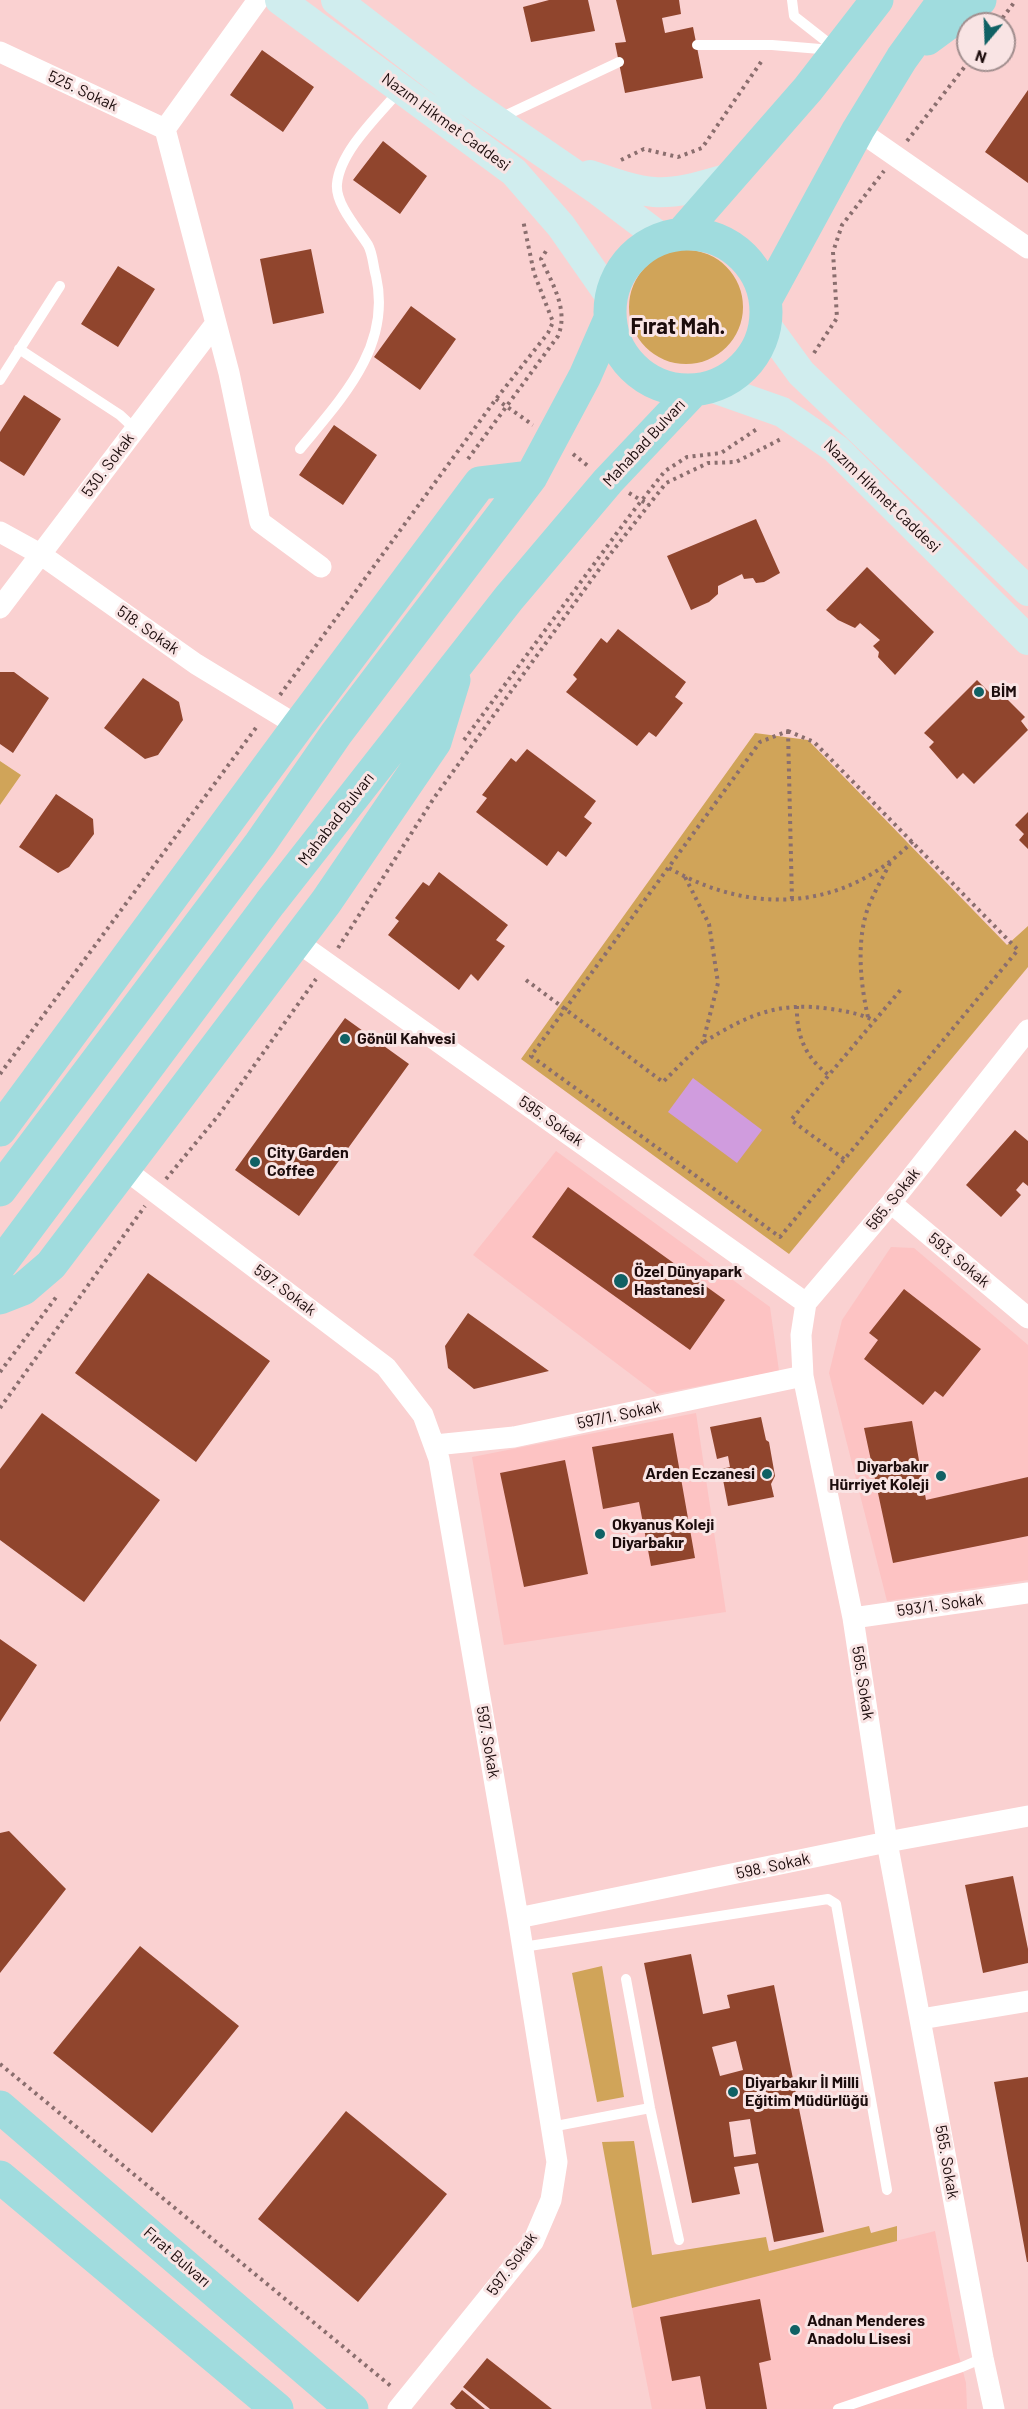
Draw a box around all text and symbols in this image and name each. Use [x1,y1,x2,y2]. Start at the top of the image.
north arrow [956,12,1016,72]
text: N [973,47,989,68]
street label: 525. Sokak [45,66,121,116]
street label: Nazım Hikmet Caddesi [378,69,514,175]
district label: Fırat Mah. [630,314,726,340]
street label: Mahabad Bulvarı [599,395,689,491]
street label: 530. Sokak [78,429,138,501]
street label: Nazım Hikmet Caddesi [820,435,944,557]
street label: 518. Sokak [113,602,183,658]
place label: BİM [991,682,1017,702]
marker: BİM [972,685,986,699]
street label: Mahabad Bulvarı [294,769,378,869]
place label: Gönül Kahvesi [357,1029,456,1049]
marker: Gönül Kahvesi [338,1032,352,1046]
street label: 595. Sokak [515,1092,587,1150]
place label: City Garden Coffee [267,1143,349,1181]
marker: City Garden Coffee [248,1155,262,1169]
street label: 565. Sokak [862,1164,924,1234]
street label: 593. Sokak [924,1229,994,1291]
street label: 597. Sokak [250,1260,320,1320]
place label: Özel Dünyapark Hastanesi [634,1262,742,1300]
marker: Özel Dünyapark Hastanesi [612,1272,630,1290]
street label: 597/1. Sokak [575,1397,663,1433]
place label: Diyarbakır Hürriyet Koleji [829,1457,929,1495]
place label: Arden Eczanesi [645,1464,755,1484]
marker: Arden Eczanesi [760,1467,774,1481]
marker: Diyarbakır Hürriyet Koleji [934,1469,948,1483]
place label: Okyanus Koleji Diyarbakır [612,1515,714,1553]
marker: Okyanus Koleji Diyarbakır [593,1527,607,1541]
street label: 593/1. Sokak [896,1589,984,1621]
street label: 565. Sokak [848,1645,878,1721]
street label: 597. Sokak [472,1704,504,1780]
street label: 598. Sokak [734,1849,812,1883]
place label: Diyarbakır İl Milli Eğitim Müdürlüğü [745,2073,868,2111]
marker: Diyarbakır İl Milli Eğitim Müdürlüğü [726,2085,740,2099]
street label: 565. Sokak [931,2124,963,2200]
street label: Fırat Bulvarı [140,2223,214,2291]
street label: 597. Sokak [483,2229,541,2299]
place label: Adnan Menderes Anadolu Lisesi [807,2311,925,2349]
marker: Adnan Menderes Anadolu Lisesi [788,2323,802,2337]

